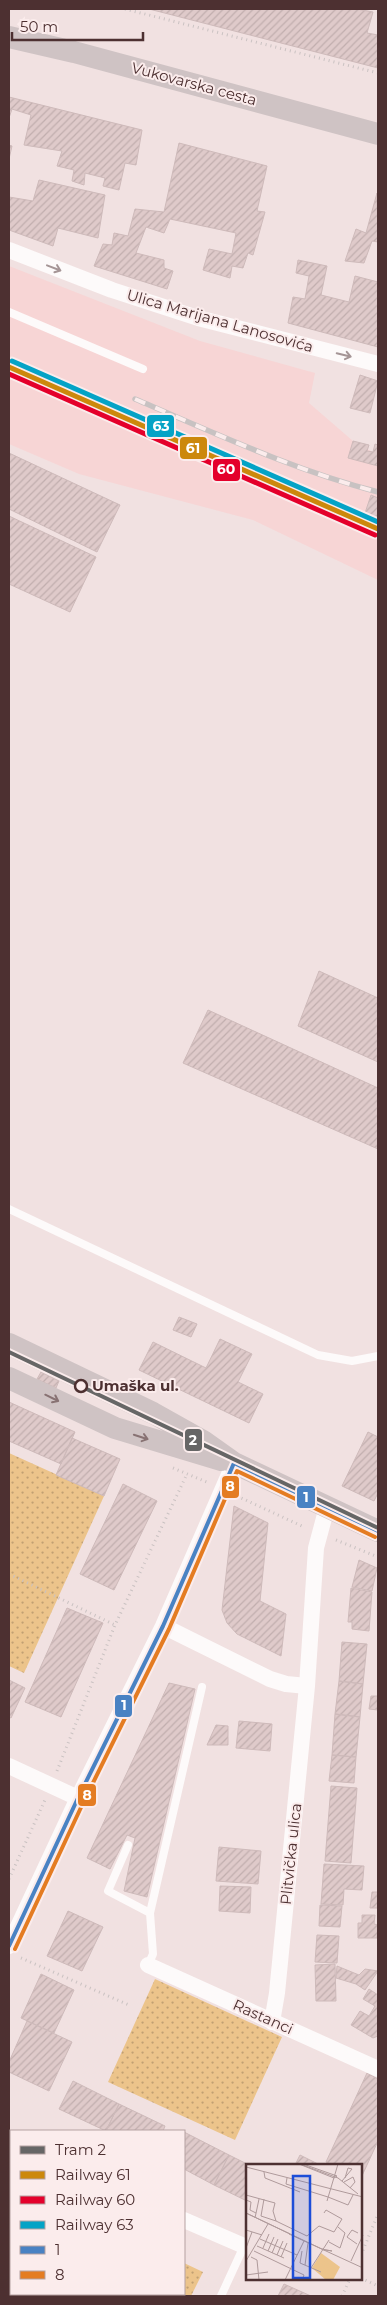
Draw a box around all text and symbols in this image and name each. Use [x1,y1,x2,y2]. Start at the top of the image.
scale bar [12,10,144,42]
text: 50 m [20,17,58,36]
street label: Vukovarska cesta [129,58,259,109]
one-way arrow [46,264,61,273]
street label: Ulica Marijana Lanosovića [125,285,316,356]
one-way arrow [335,351,351,360]
line badge: 63 [146,414,175,438]
text: 63 [152,417,170,435]
line badge: 61 [179,436,208,460]
text: 61 [186,439,200,457]
line badge: 60 [212,458,241,482]
text: 60 [217,460,235,478]
place label: Umaška ul. [92,1376,179,1395]
marker: Umaška ul. [74,1379,88,1393]
one-way arrow [44,1394,59,1404]
line badge: 2 [184,1428,203,1452]
text: 2 [189,1431,197,1449]
one-way arrow [132,1432,148,1442]
line badge: 8 [221,1475,240,1499]
text: 8 [225,1477,235,1495]
line badge: 1 [296,1485,316,1509]
text: 1 [303,1488,309,1506]
line badge: 1 [114,1694,133,1718]
text: 1 [121,1696,127,1714]
line badge: 8 [77,1783,97,1807]
text: 8 [82,1786,92,1804]
street label: Plitvička ulica [276,1802,305,1906]
street label: Rastanci [230,1995,296,2038]
legend [10,2130,185,2295]
text: Tram 2 [55,2140,106,2159]
inset map [246,2164,362,2280]
text: Railway 61 [55,2165,131,2184]
text: Railway 60 [55,2190,135,2209]
text: Railway 63 [55,2215,134,2234]
text: 1 [55,2240,60,2259]
text: 8 [55,2265,65,2284]

